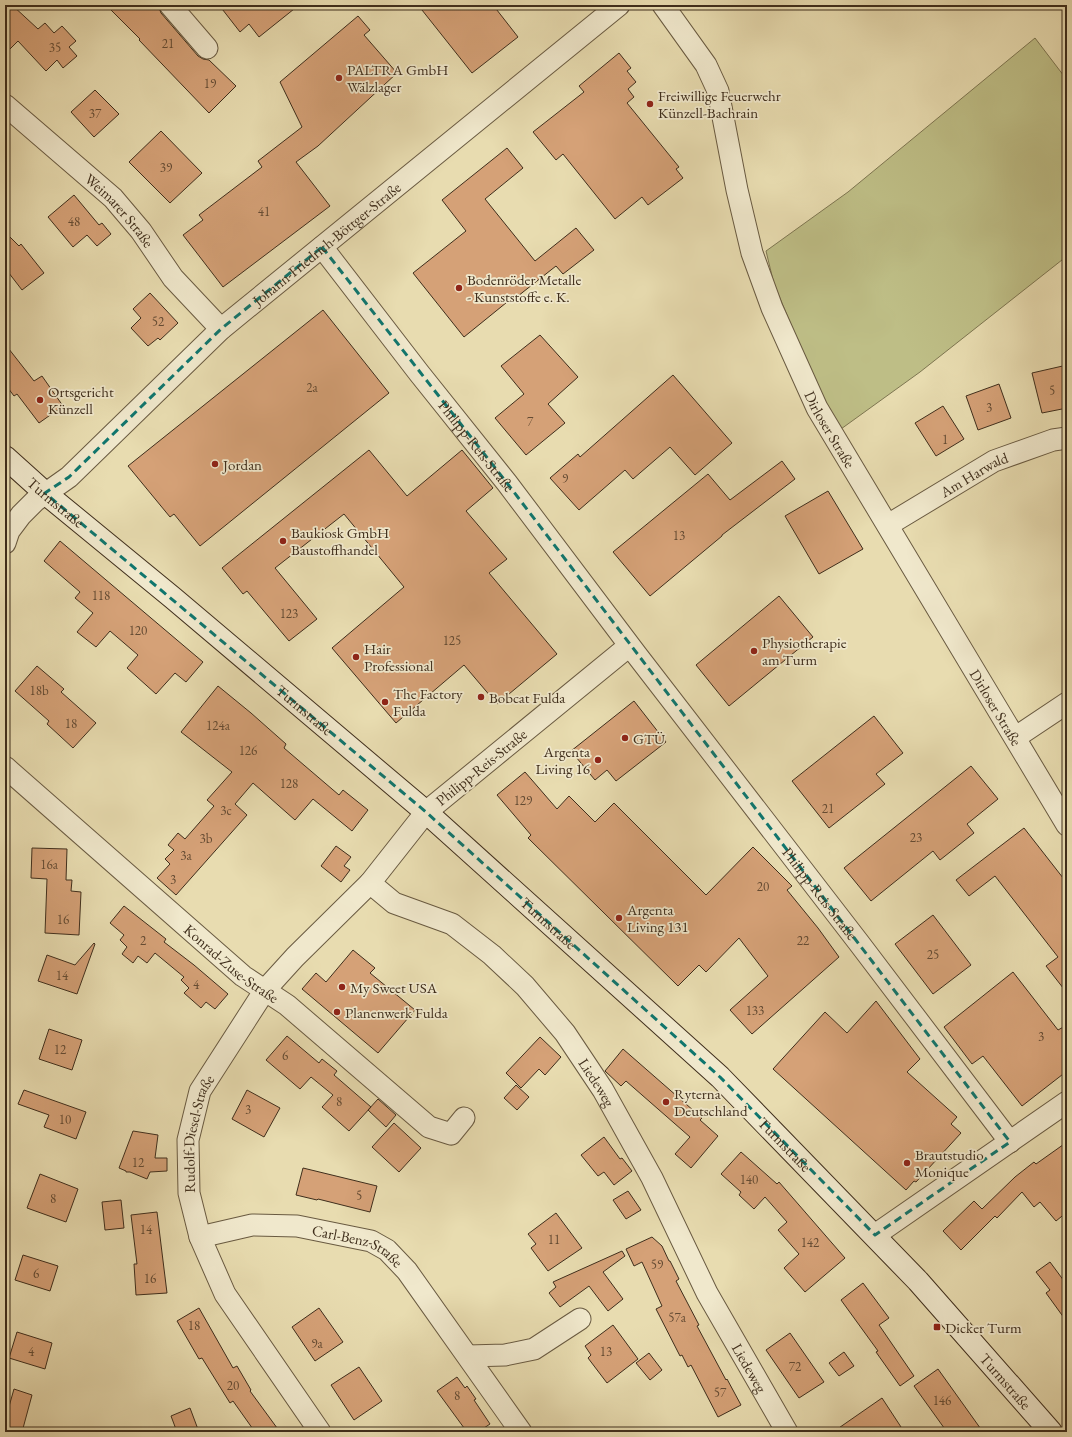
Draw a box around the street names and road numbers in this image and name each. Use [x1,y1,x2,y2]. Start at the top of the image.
street label: Weimarer Straße [81,169,159,251]
street label: Johann-Friedrich-Böttger-Straße [247,177,404,311]
street label: Dirloser Straße [801,388,860,471]
street label: Philipp-Reis-Straße [435,396,520,495]
street label: Am Harwald [936,447,1011,501]
street label: Turmstraße [24,472,89,531]
street label: Dirloser Straße [966,665,1027,749]
street label: Turmstraße [272,680,337,739]
street label: Philipp-Reis-Straße [432,724,531,810]
street label: Philipp-Reis-Straße [779,843,862,943]
street label: Turmstraße [517,893,581,953]
street label: Konrad-Zuse-Straße [180,919,283,1007]
street label: Liedeweg [575,1054,620,1110]
street label: Rudolf-Diesel-Straße [178,1071,218,1193]
street label: Turmstraße [754,1113,816,1175]
street label: Carl-Benz-Straße [310,1220,408,1271]
street label: Liedeweg [728,1340,772,1396]
street label: Turmstraße [976,1349,1036,1413]

